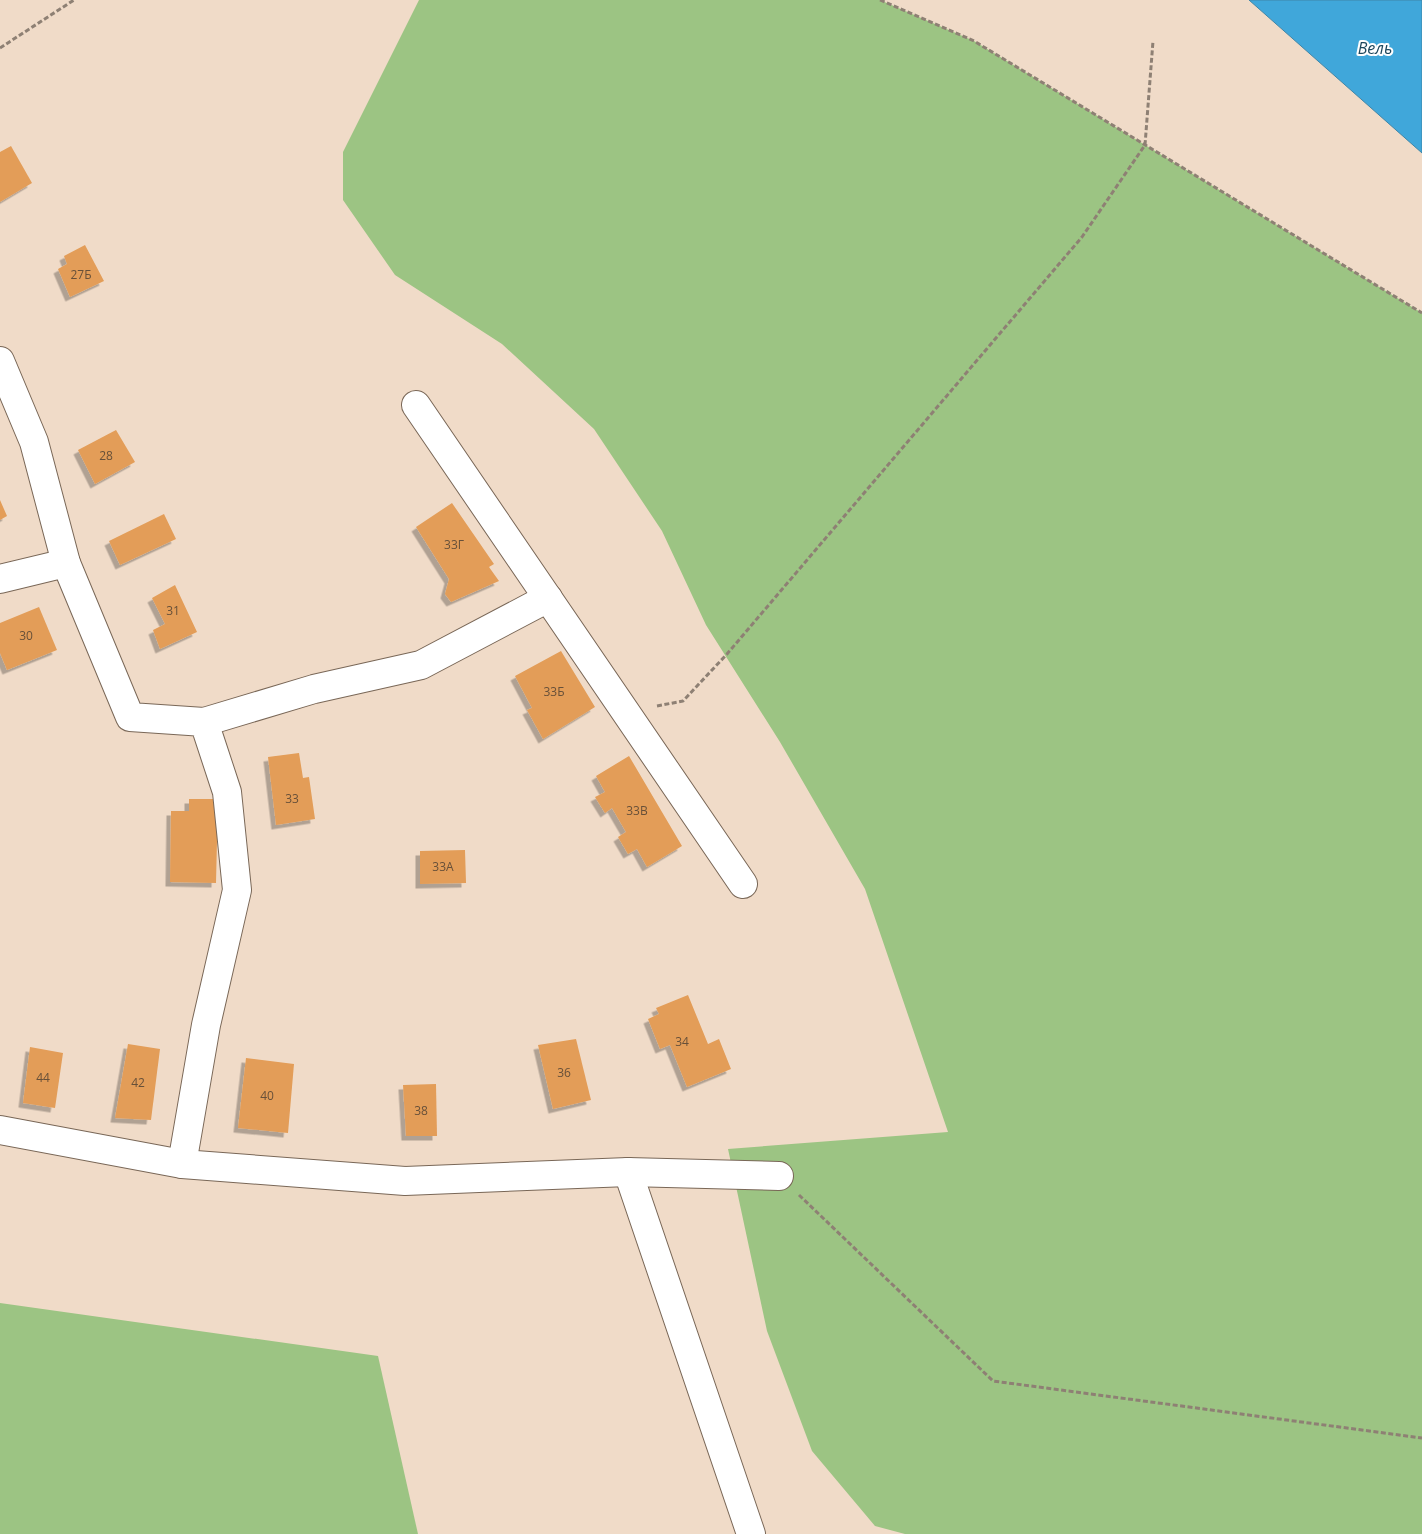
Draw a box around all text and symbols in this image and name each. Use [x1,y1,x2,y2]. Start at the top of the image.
water label: Вель [1358,37,1392,59]
house number: 27Б [70,266,92,283]
house number: 28 [99,447,113,464]
house number: 33Г [444,536,464,553]
house number: 31 [166,602,180,619]
house number: 30 [19,627,33,644]
house number: 33Б [543,683,565,700]
house number: 33 [285,790,299,807]
house number: 33В [626,802,648,819]
house number: 33А [432,858,454,875]
house number: 34 [675,1033,689,1050]
house number: 36 [557,1064,571,1081]
house number: 44 [36,1069,50,1086]
house number: 42 [131,1074,145,1091]
house number: 40 [260,1087,274,1104]
house number: 38 [414,1102,428,1119]

